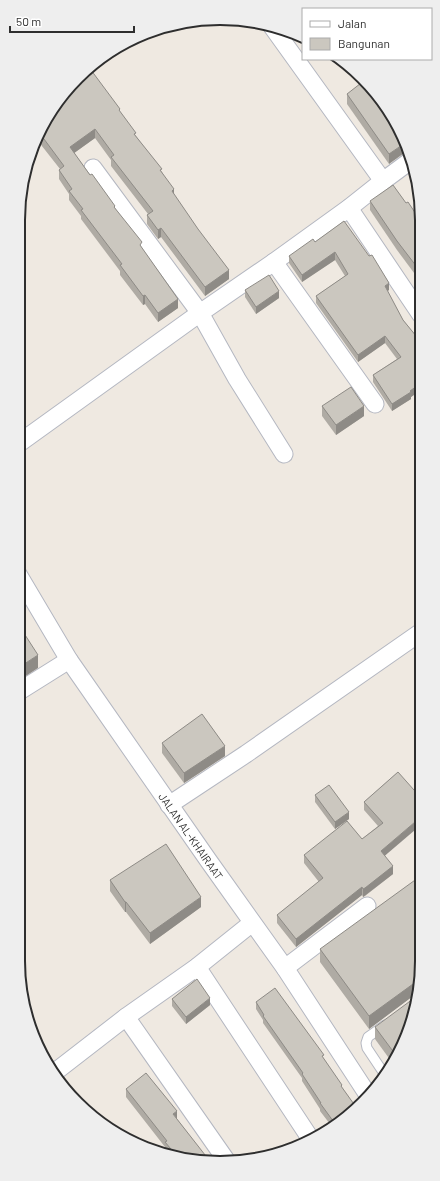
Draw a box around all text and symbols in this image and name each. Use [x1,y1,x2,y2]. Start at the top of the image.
scale bar [10,8,134,34]
legend [302,8,432,60]
text: 50 m [16,14,41,28]
text: Jalan [338,16,366,30]
text: Bangunan [338,36,390,50]
street label: JALAN AL-KHAIRAAT [156,790,226,882]

